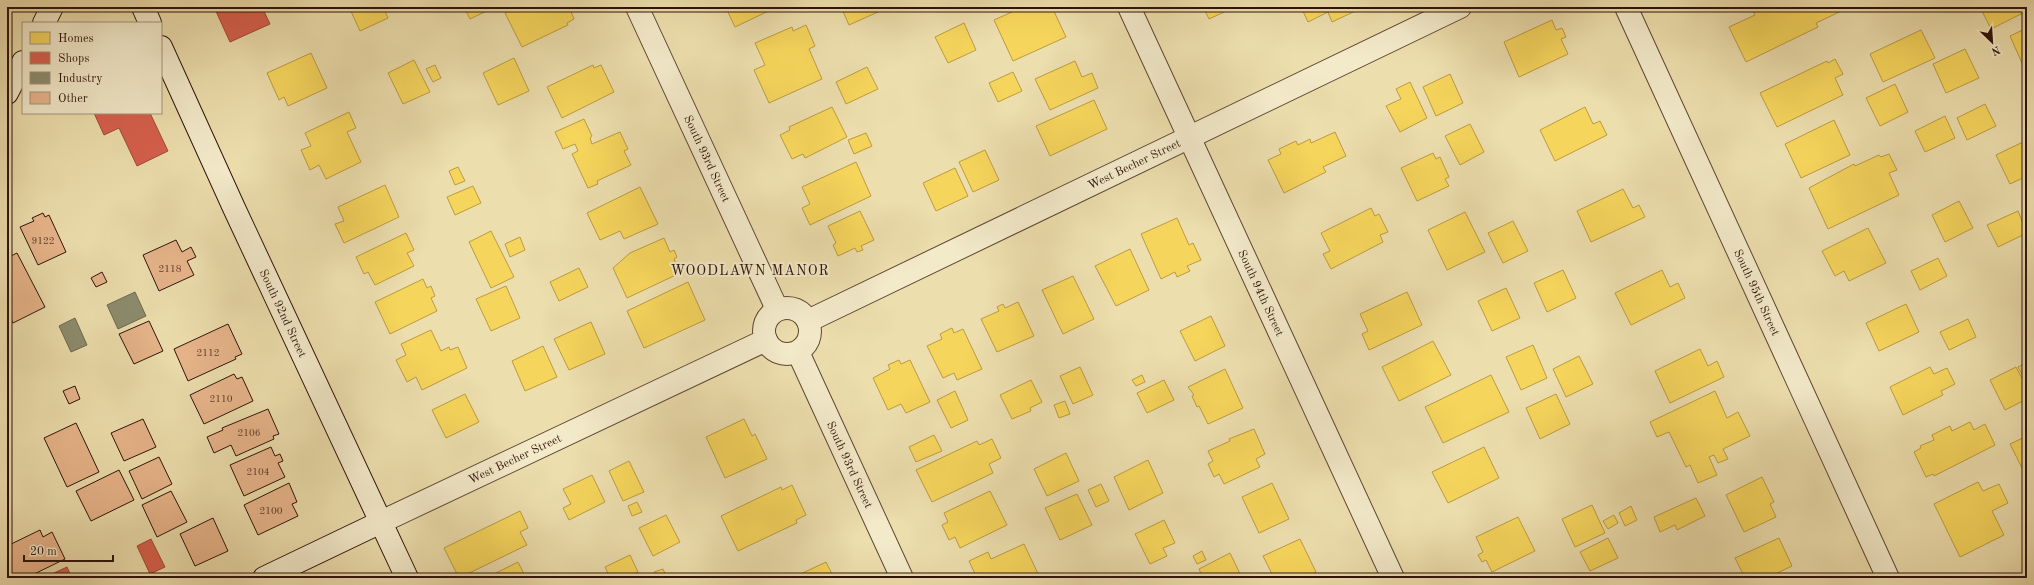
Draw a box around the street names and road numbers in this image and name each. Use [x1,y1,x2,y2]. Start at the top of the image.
street label: South 93rd Street [681,114,732,204]
street label: West Becher Street [1086,137,1183,192]
street label: South 94th Street [1235,248,1285,338]
street label: South 95th Street [1731,248,1781,338]
street label: South 92nd Street [257,268,308,360]
street label: South 93rd Street [824,420,874,510]
street label: West Becher Street [467,433,564,487]

